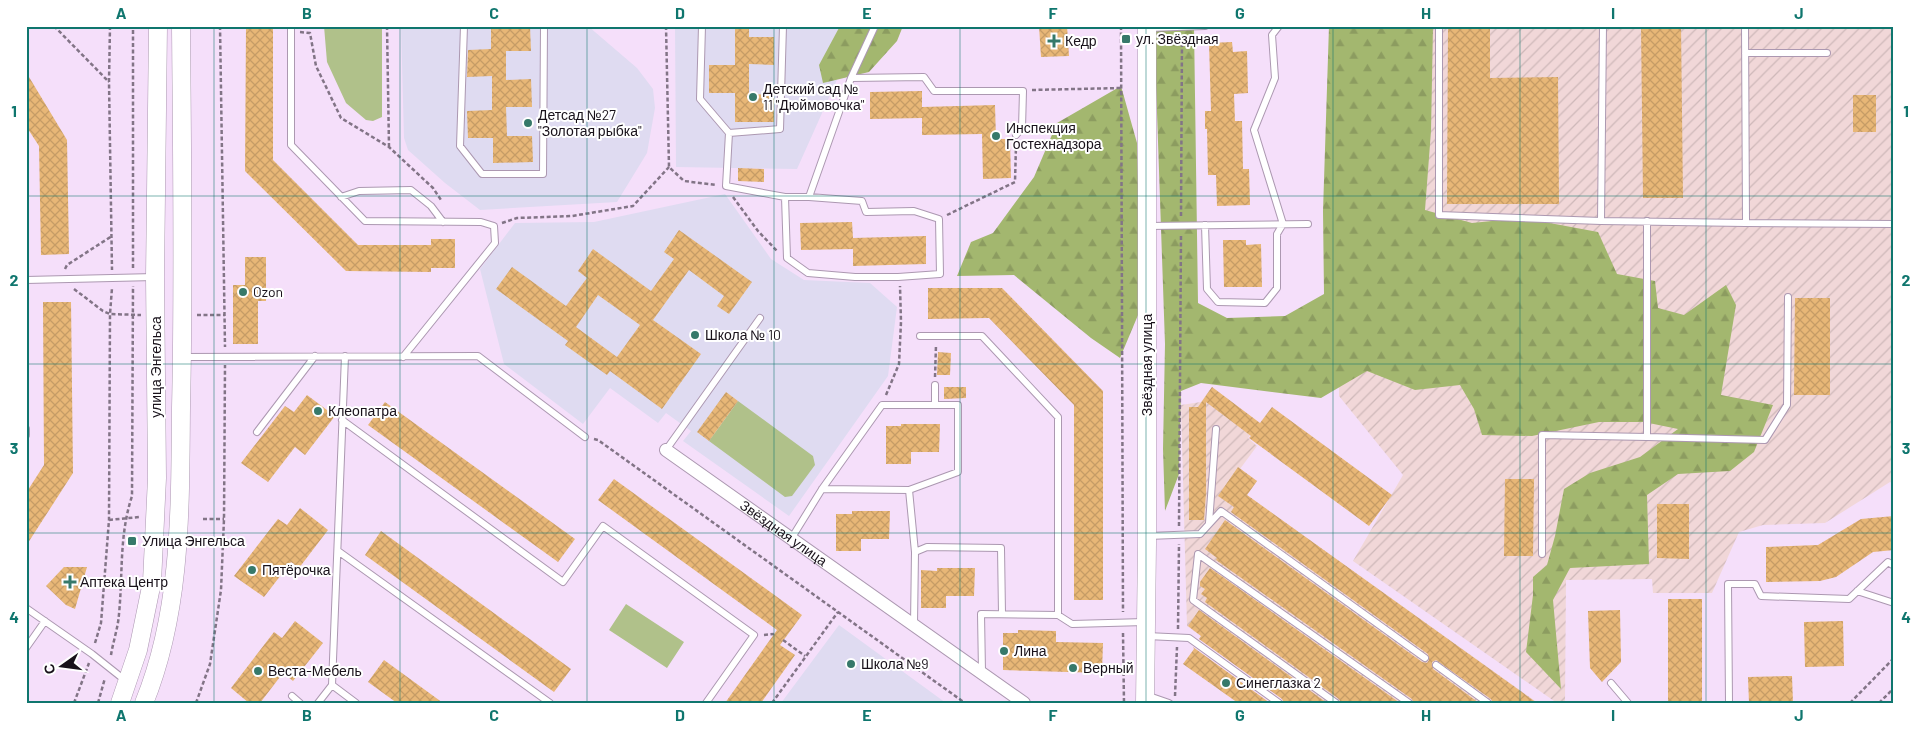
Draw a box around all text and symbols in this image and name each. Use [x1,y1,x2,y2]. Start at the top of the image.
text: A [116,3,127,22]
text: B [302,3,312,22]
text: C [489,3,499,22]
text: D [675,3,685,22]
text: E [862,3,872,22]
text: F [1049,3,1058,22]
text: G [1235,3,1245,22]
text: H [1421,3,1431,22]
text: I [1611,3,1615,22]
text: J [1794,3,1804,22]
place label: ул. Звёздная [1136,30,1219,47]
place label: Кедр [1065,32,1097,49]
marker: ул. Звёздная [1120,33,1132,45]
marker: Кедр [1047,34,1061,48]
place label: Детский сад № 11 "Дюймовочка" [763,80,865,113]
marker: Детский сад № 11 "Дюймовочка" [747,91,759,103]
text: 1 [11,101,17,120]
text: 1 [1903,101,1909,120]
place label: Детсад №27 "Золотая рыбка" [538,106,642,139]
marker: Детсад №27 "Золотая рыбка" [522,117,534,129]
place label: Инспекция Гостехнадзора [1006,119,1102,152]
marker: Инспекция Гостехнадзора [990,130,1002,142]
text: 2 [10,270,19,289]
text: 2 [1902,270,1911,289]
place label: Ozon [253,283,283,300]
marker: Ozon [237,286,249,298]
street label: Звёздная улица [1138,314,1155,416]
street label: улица Энгельса [147,316,164,418]
place label: Школа № 10 [705,326,781,343]
marker: Школа № 10 [689,329,701,341]
place label: Клеопатра [328,402,397,419]
marker: Клеопатра [312,405,324,417]
text: 3 [10,438,18,457]
text: 3 [1902,438,1910,457]
street label: Звёздная улица [737,496,831,569]
place label: Улица Энгельса [142,532,245,549]
marker: Улица Энгельса [126,535,138,547]
place label: Пятёрочка [262,561,331,578]
marker: Пятёрочка [246,564,258,576]
place label: Аптека Центр [80,573,168,590]
marker: Аптека Центр [64,576,76,588]
text: 4 [9,607,19,626]
text: 4 [1901,607,1911,626]
north arrow [38,642,88,692]
place label: Лина [1014,642,1047,659]
marker: Лина [998,645,1010,657]
place label: Школа №9 [861,655,929,672]
marker: Школа №9 [845,658,857,670]
place label: Верный [1083,659,1134,676]
text: С [39,662,58,676]
place label: Веста-Мебель [268,662,362,679]
marker: Верный [1067,662,1079,674]
marker: Веста-Мебель [252,665,264,677]
place label: Синеглазка 2 [1236,674,1321,691]
marker: Синеглазка 2 [1220,677,1232,689]
text: A [116,705,127,724]
text: B [302,705,312,724]
text: C [489,705,499,724]
text: D [675,705,685,724]
text: E [862,705,872,724]
text: F [1049,705,1058,724]
text: G [1235,705,1245,724]
text: H [1421,705,1431,724]
text: I [1611,705,1615,724]
text: J [1794,705,1804,724]

